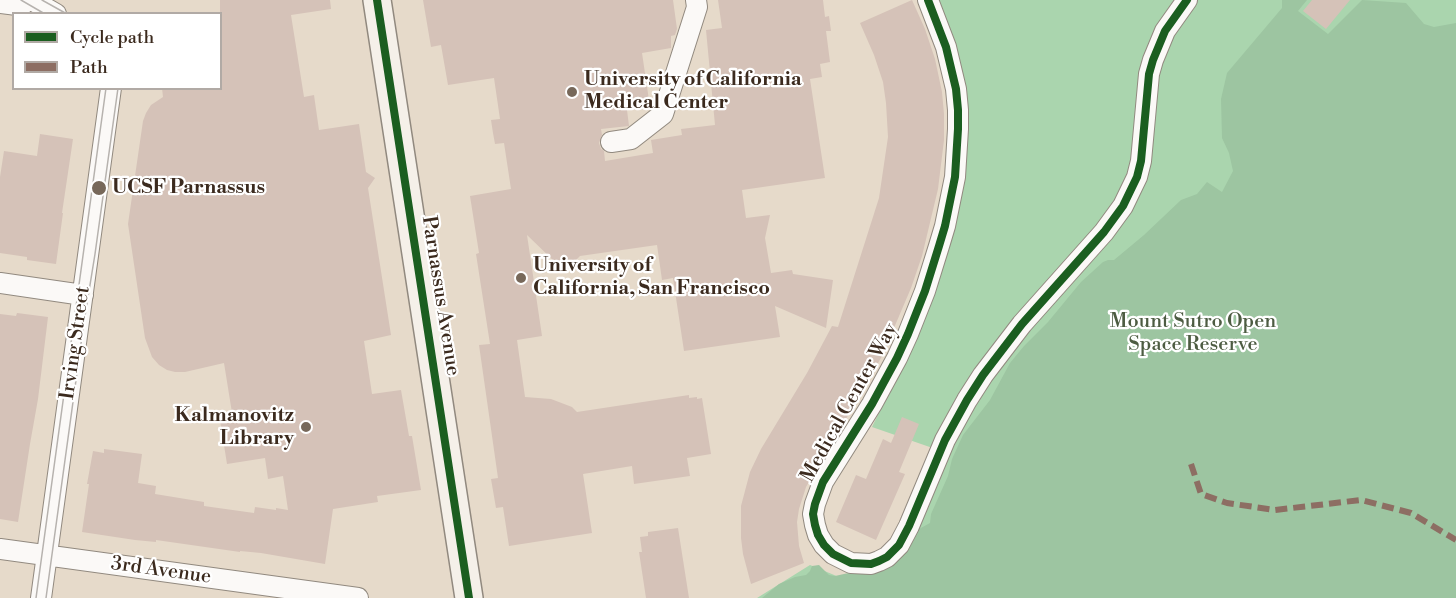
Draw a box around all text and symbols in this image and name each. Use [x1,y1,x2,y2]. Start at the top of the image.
legend [12,12,222,90]
text: Cycle path [70,26,154,49]
text: Path [70,56,108,79]
place label: University of California Medical Center [584,68,802,115]
marker: University of California Medical Center [565,85,579,99]
place label: UCSF Parnassus [112,176,265,200]
marker: UCSF Parnassus [90,179,108,197]
street label: Parnassus Avenue [416,214,464,378]
place label: University of California, San Francisco [533,254,770,301]
marker: University of California, San Francisco [514,271,528,285]
street label: Irving Street [56,285,96,401]
park label: Mount Sutro Open Space Reserve [1110,310,1276,357]
street label: Medical Center Way [796,319,904,487]
place label: Kalmanovitz Library [174,404,294,451]
marker: Kalmanovitz Library [299,420,313,434]
street label: 3rd Avenue [109,552,213,590]

